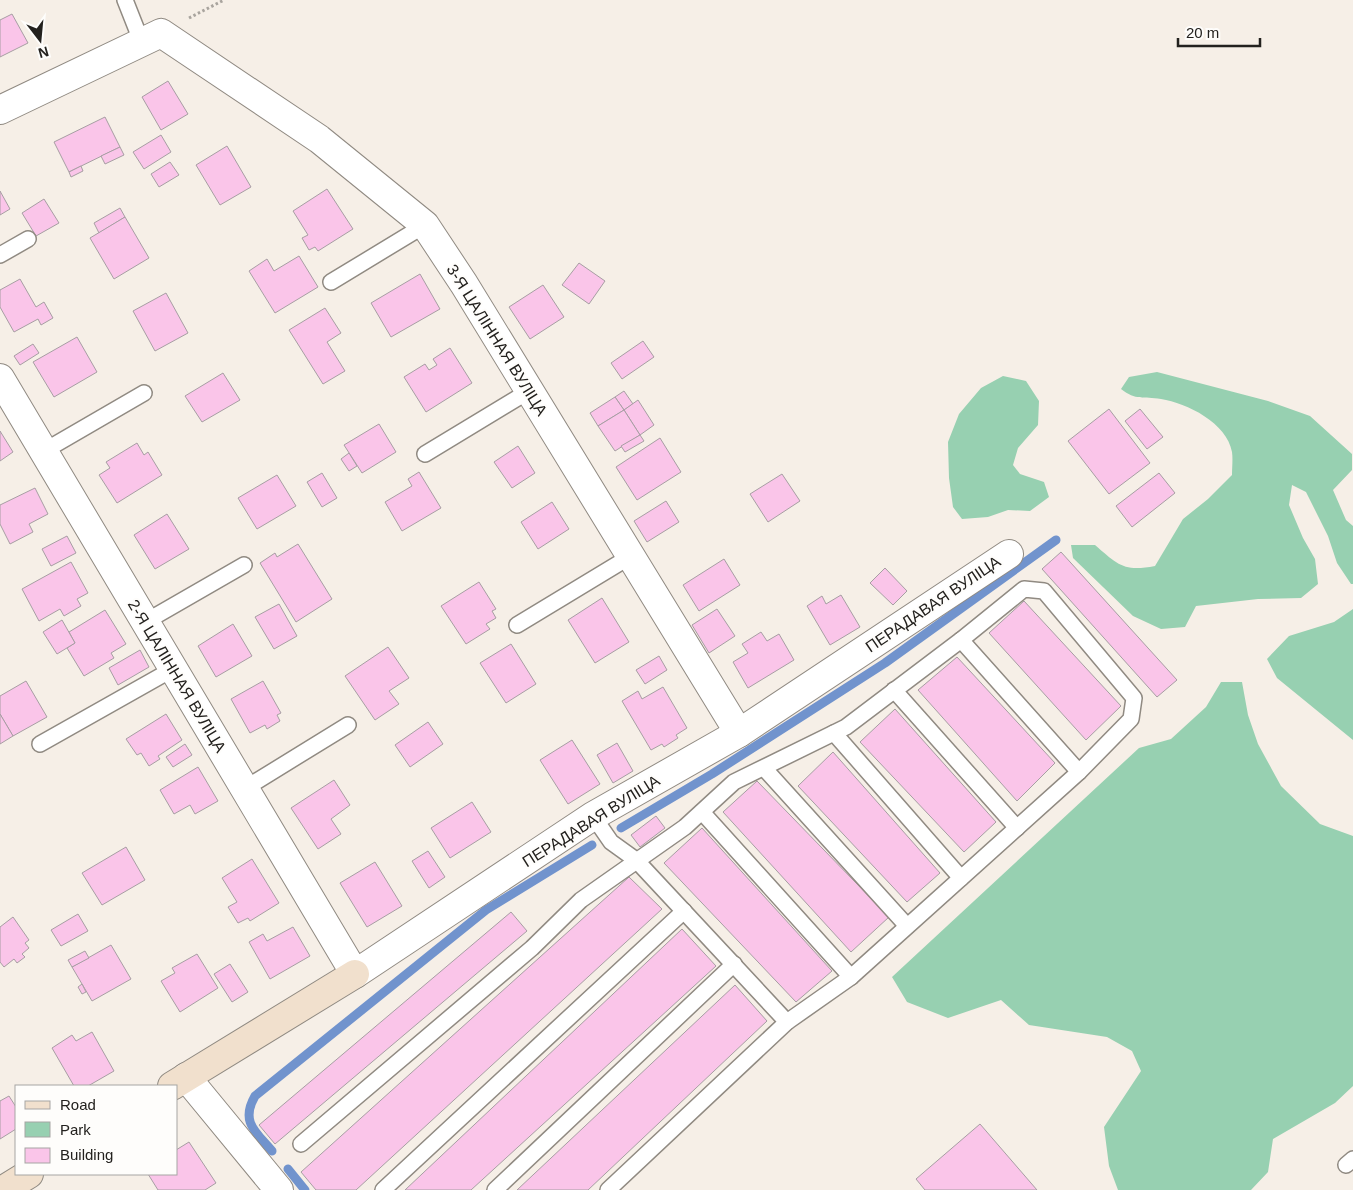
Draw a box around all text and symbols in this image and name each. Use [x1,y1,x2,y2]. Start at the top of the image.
north arrow [15,15,65,65]
scale bar [1178,15,1260,47]
text: 20 m [1186,24,1219,41]
text: N [37,43,51,62]
street label: 3-Я ЦАЛІННАЯ ВУЛІЦА [443,261,551,419]
street label: ПЕРАДАВАЯ ВУЛІЦА [863,552,1004,655]
street label: 2-Я ЦАЛІННАЯ ВУЛІЦА [125,597,230,756]
street label: ПЕРАДАВАЯ ВУЛІЦА [519,772,663,870]
legend [15,1085,178,1175]
text: Road [60,1096,96,1113]
text: Park [60,1121,91,1138]
text: Building [60,1146,113,1163]

